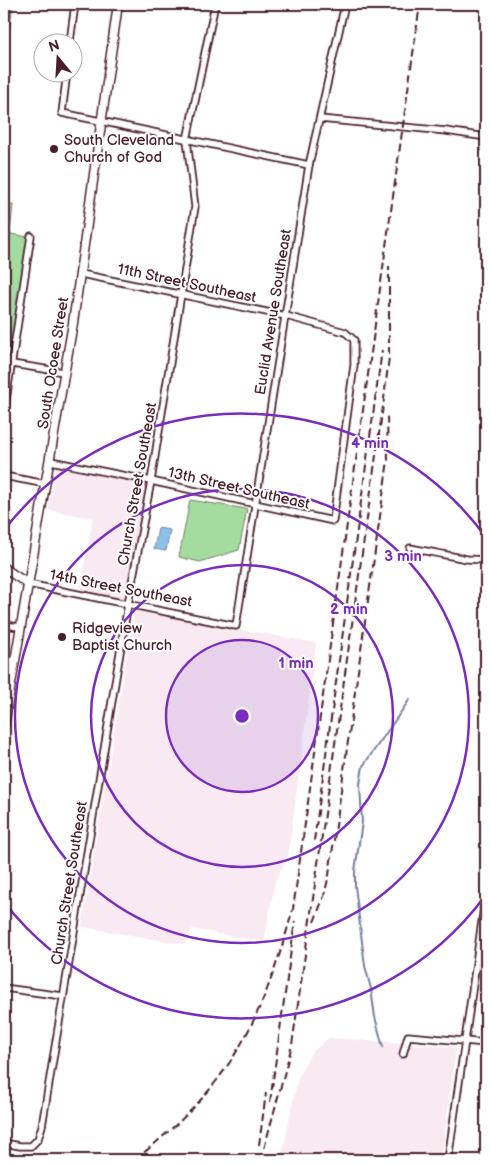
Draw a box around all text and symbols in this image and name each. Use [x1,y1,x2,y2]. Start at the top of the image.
north arrow [32,32,82,82]
text: N [47,36,62,56]
place label: South Cleveland Church of God [64,131,174,167]
marker: South Cleveland Church of God [48,143,60,155]
street label: Euclid Avenue Southeast [251,227,296,396]
street label: 11th Street Southeast [116,260,258,308]
street label: South Ocoee Street [34,295,73,430]
street label: Church Street Southeast [114,401,161,567]
text: 4 min [351,434,389,453]
street label: 13th Street Southeast [166,463,312,514]
text: 3 min [384,547,422,566]
street label: 14th Street Southeast [48,565,194,612]
text: 2 min [330,600,368,619]
place label: Ridgeview Baptist Church [72,619,172,655]
marker: Ridgeview Baptist Church [56,631,68,643]
text: 1 min [278,654,314,673]
centre of rings [233,707,251,725]
street label: Church Street Southeast [47,800,92,966]

